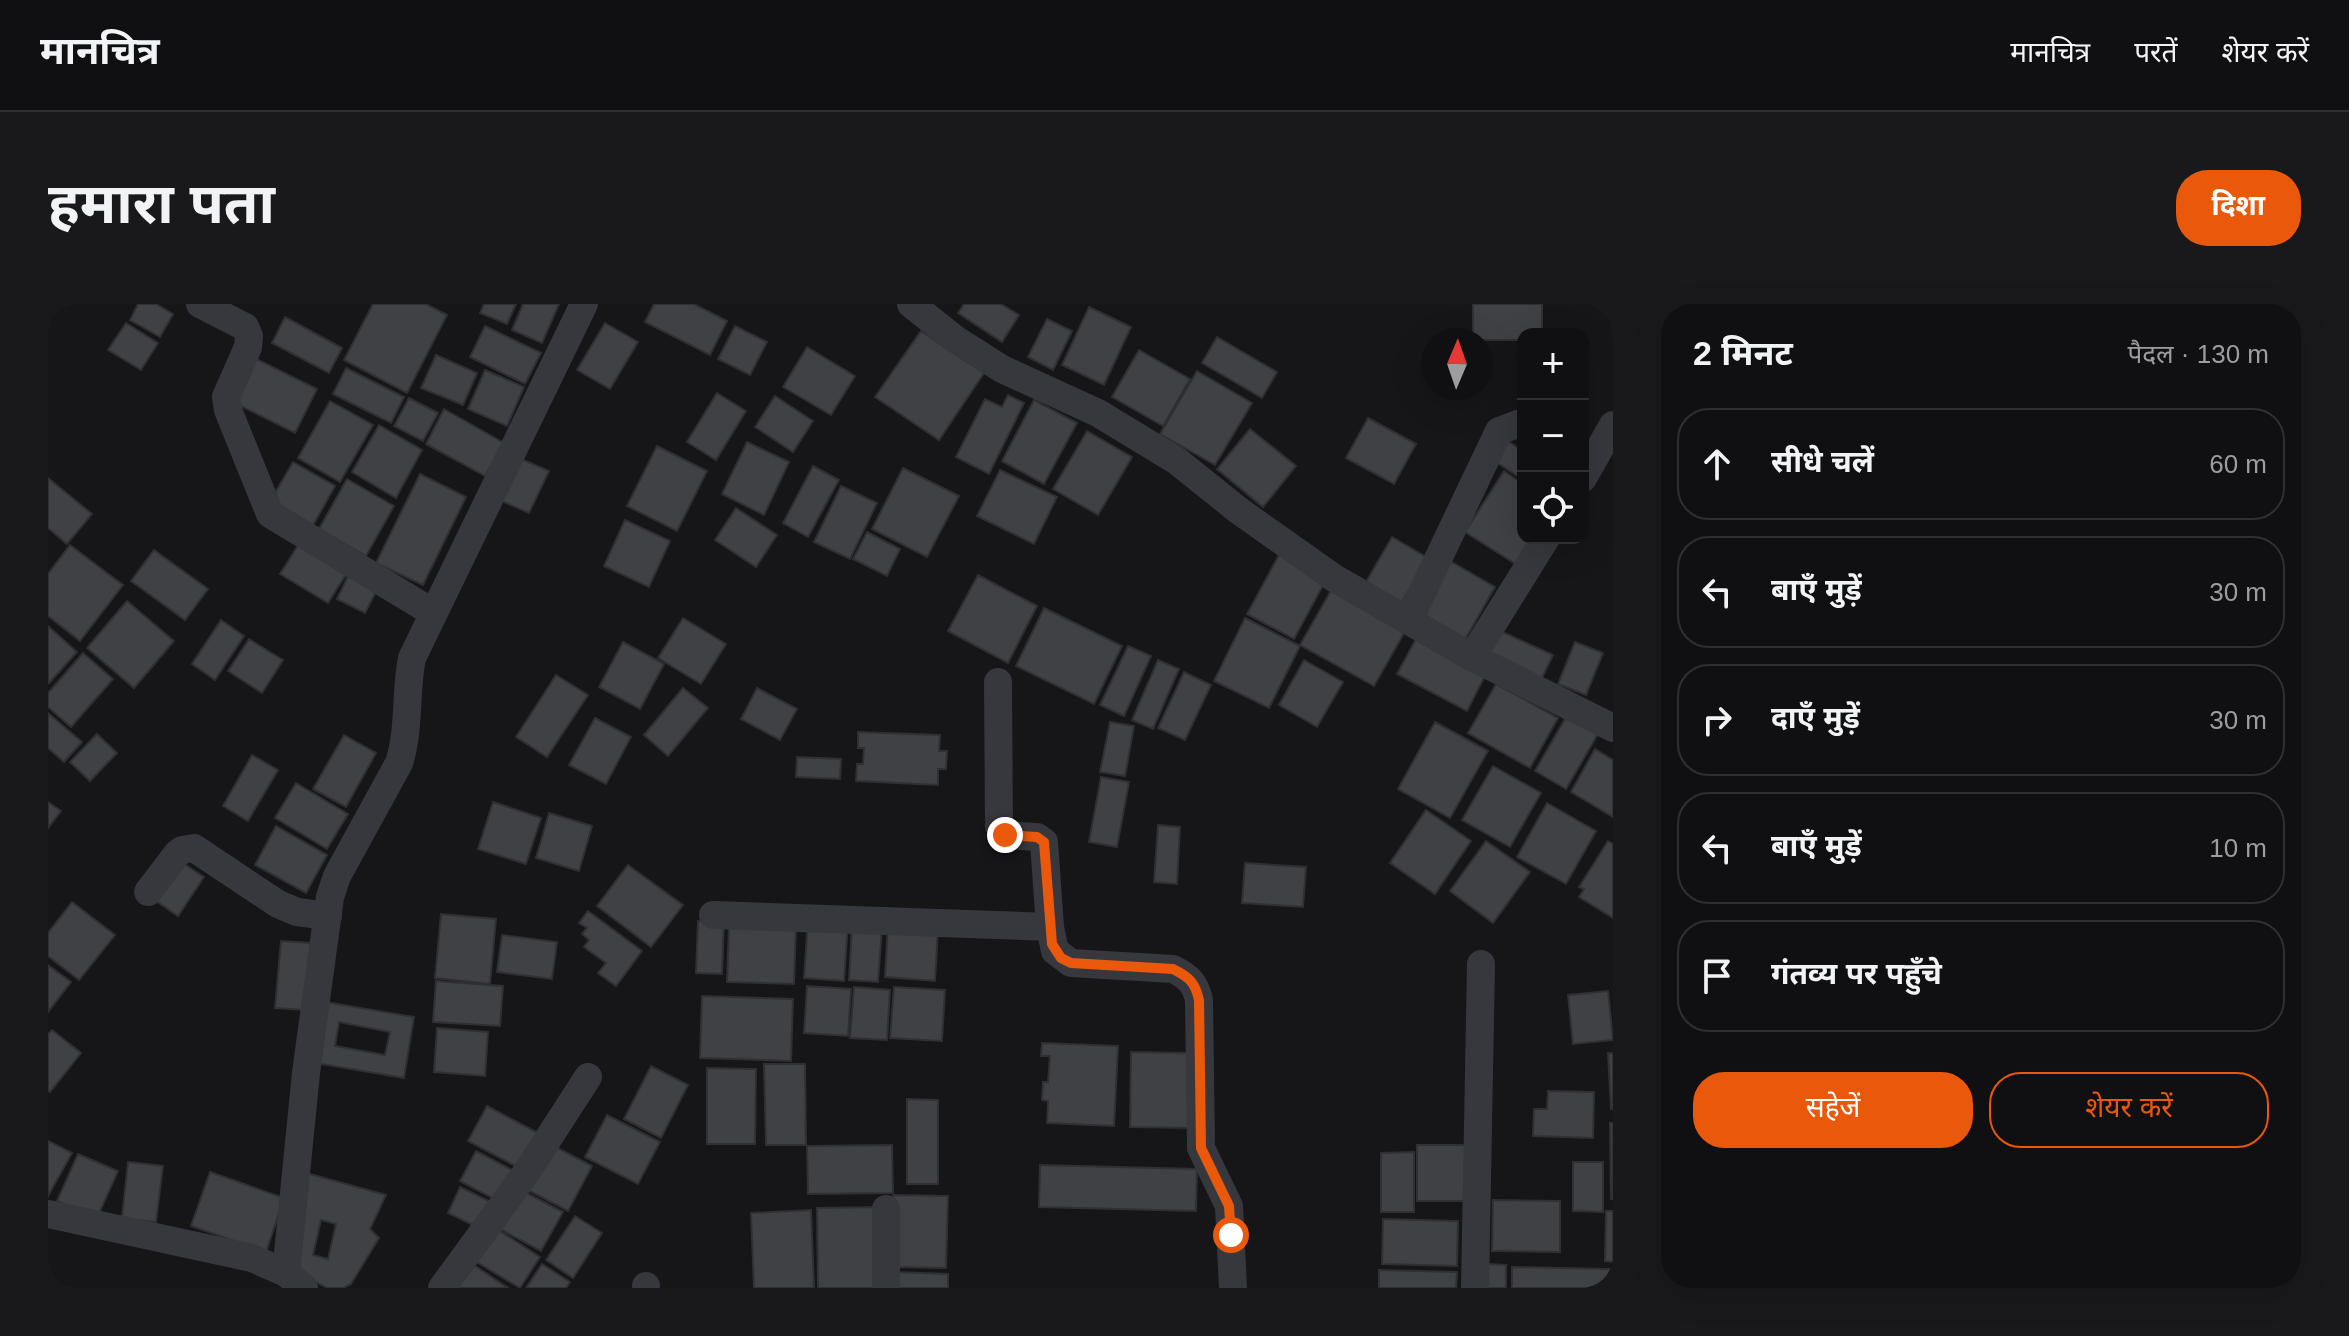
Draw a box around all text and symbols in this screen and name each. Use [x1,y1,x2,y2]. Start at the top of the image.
text: मानचित्र [40,30,160,72]
text: मानचित्र [2010,37,2090,68]
text: परतें [2134,37,2178,68]
text: शेयर करें [2222,37,2309,68]
button: दिशा [2176,170,2301,246]
text: हमारा पता [48,172,275,235]
north arrow [1421,328,1493,400]
map controls [1517,328,1589,544]
button: + [1517,328,1589,400]
text: 2 मिनट [1693,334,1793,372]
text: पैदल · 130 m [2127,339,2269,369]
button: − [1517,400,1589,472]
icon: ahead [1695,442,1739,486]
text: सीधे चलें [1771,445,1874,478]
text: 60 m [2209,449,2267,479]
button: locate [1517,472,1589,544]
icon: left [1695,570,1739,614]
text: बाएँ मुड़ें [1771,573,1862,606]
text: 30 m [2209,577,2267,607]
icon: right [1695,698,1739,742]
text: दाएँ मुड़ें [1771,701,1860,734]
text: 30 m [2209,705,2267,735]
route end [987,817,1023,853]
icon: left [1695,826,1739,870]
text: बाएँ मुड़ें [1771,829,1862,862]
text: 10 m [2209,833,2267,863]
icon: arrive [1695,954,1739,998]
text: गंतव्य पर पहुँचे [1771,957,1942,990]
button: सहेजें [1693,1072,1973,1148]
button: शेयर करें [1989,1072,2269,1148]
route start [1213,1217,1249,1253]

